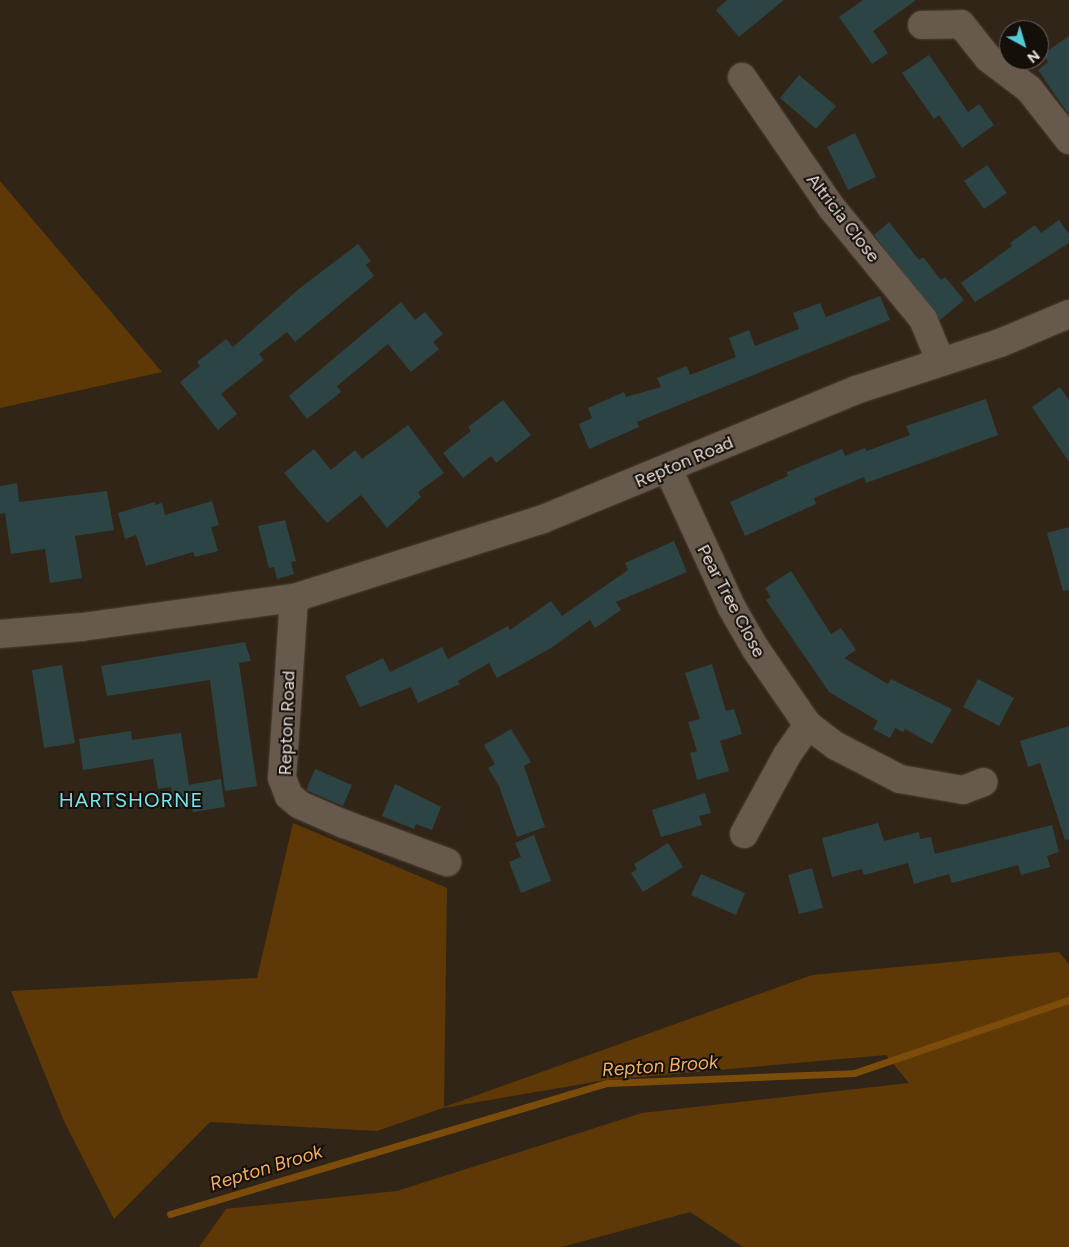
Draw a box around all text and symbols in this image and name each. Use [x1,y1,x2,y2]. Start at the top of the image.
north arrow [999,20,1049,70]
text: N [1024,46,1043,66]
street label: Altricia Close [802,169,884,267]
street label: Repton Road [632,432,736,492]
street label: Pear Tree Close [692,541,770,661]
street label: Repton Road [274,670,300,776]
district label: HARTSHORNE [57,788,205,812]
water label: Repton Brook [601,1051,719,1081]
water label: Repton Brook [207,1140,325,1196]

